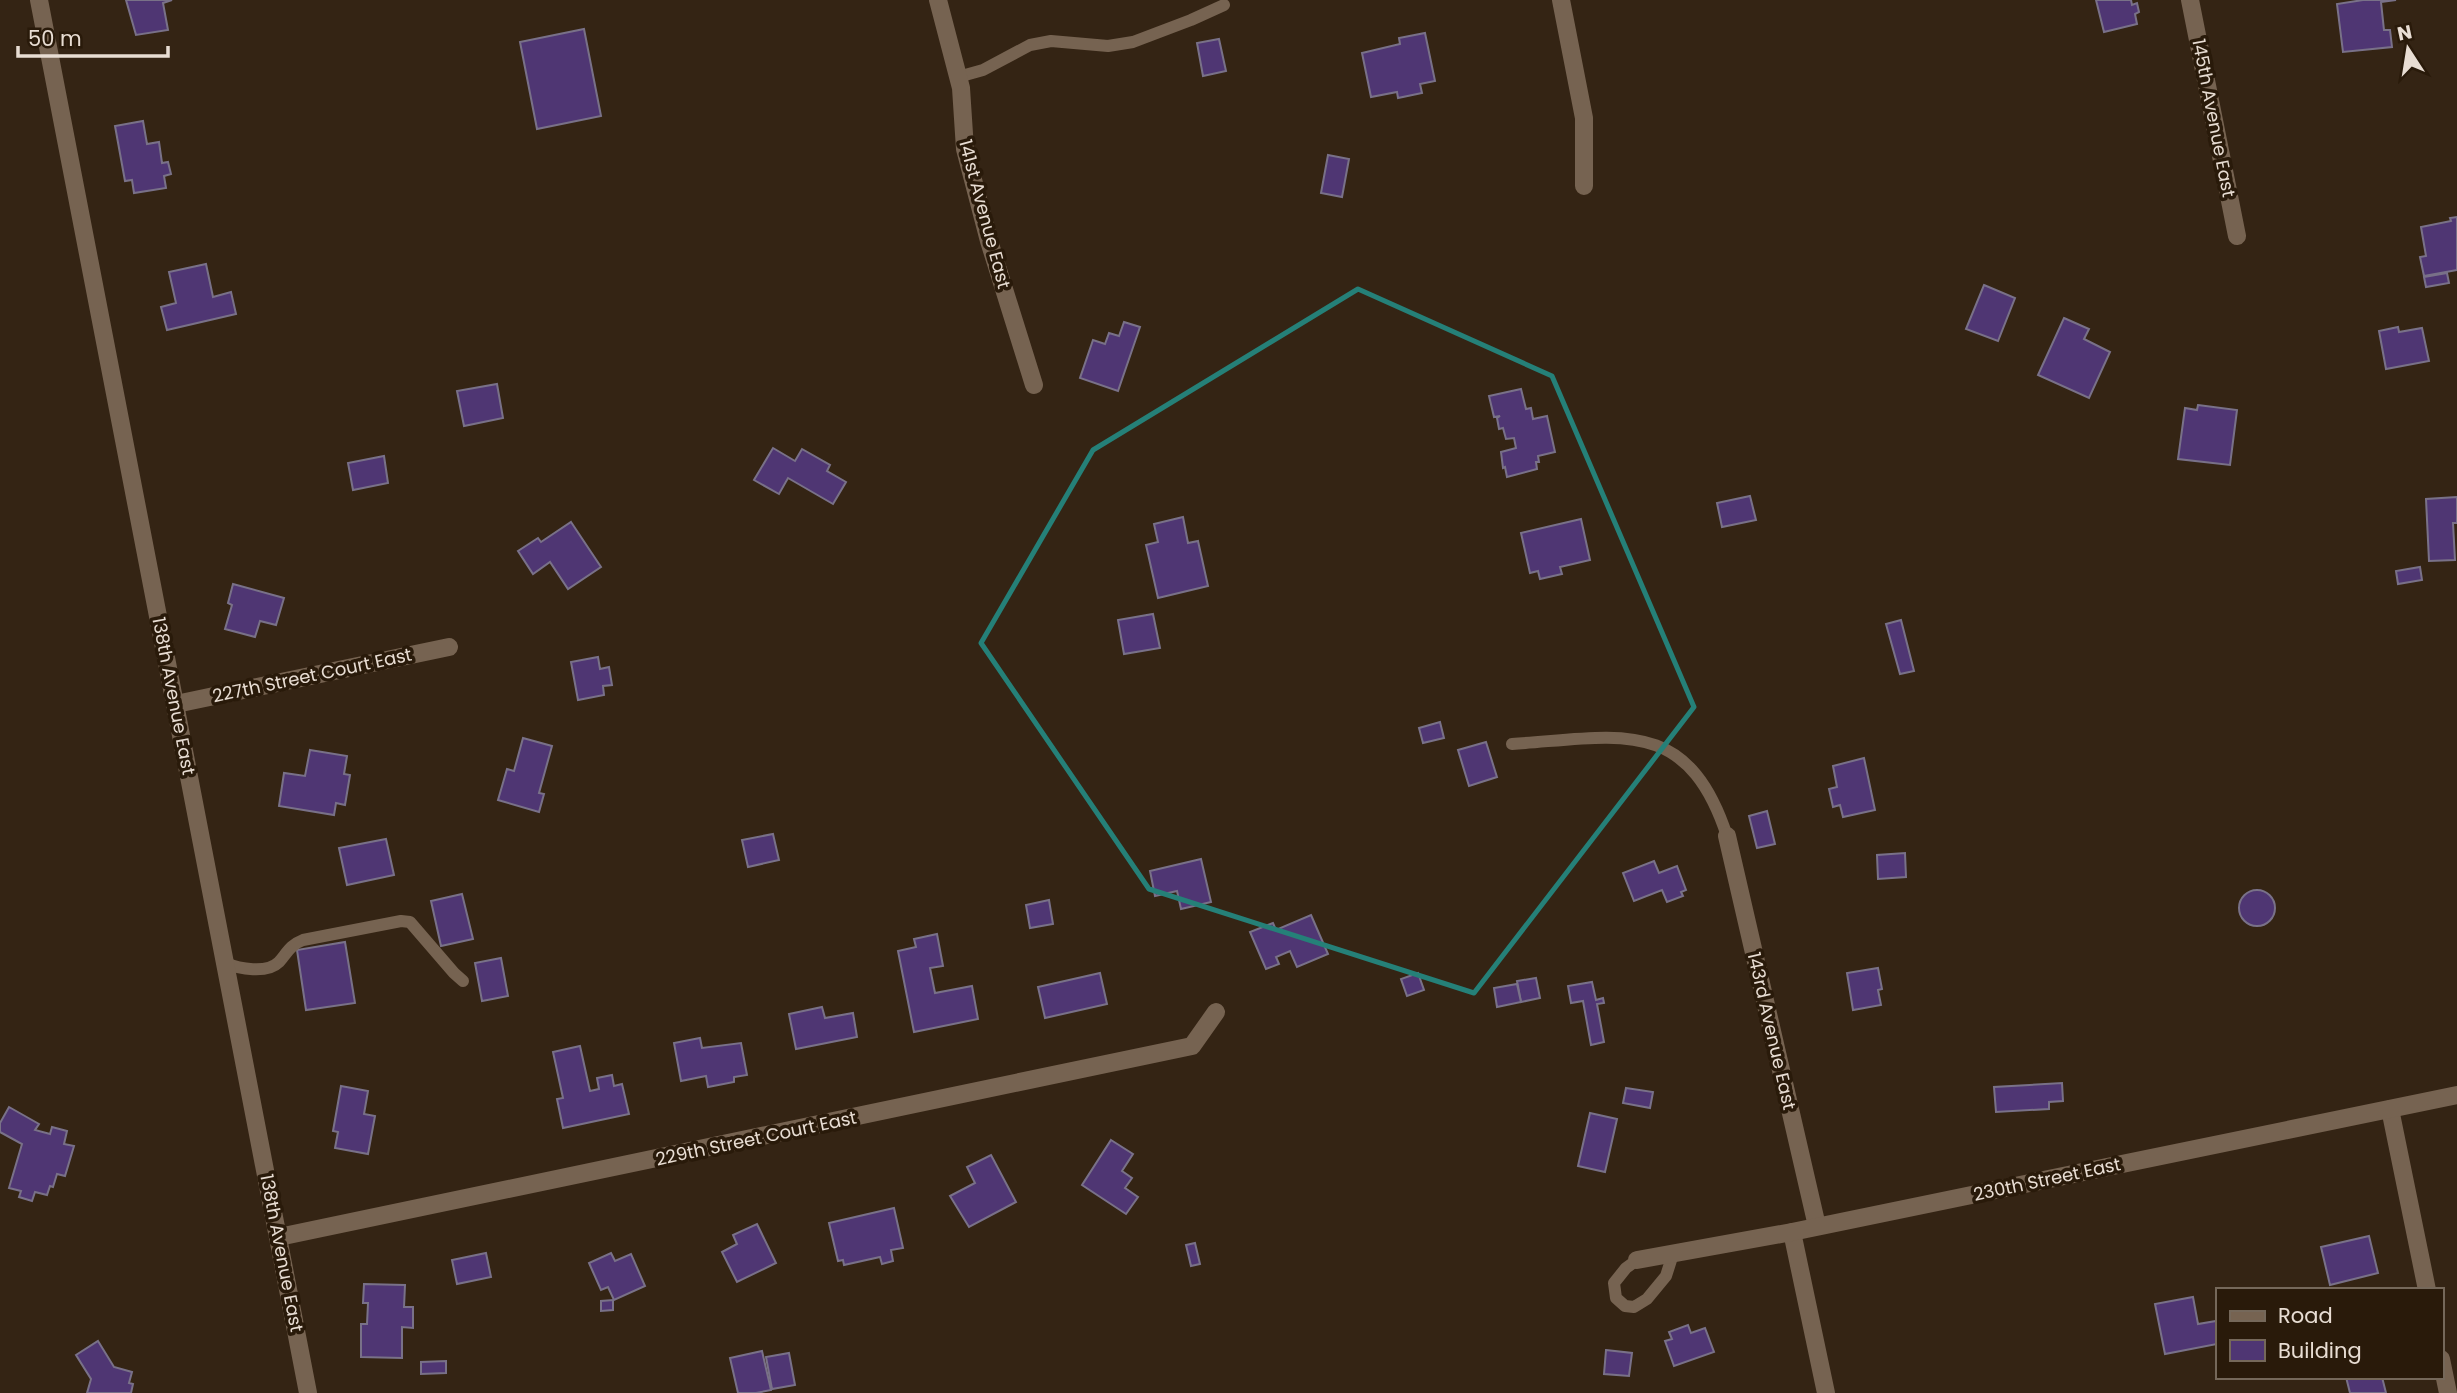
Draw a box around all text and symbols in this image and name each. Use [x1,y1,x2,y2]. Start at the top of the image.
scale bar [18,14,168,58]
north arrow [2373,14,2443,84]
text: N [2395,18,2414,48]
text: 50 m [28,24,82,53]
street label: 145th Avenue East [2186,37,2242,199]
street label: 141st Avenue East [953,137,1017,291]
street label: 138th Avenue East [146,615,202,777]
street label: 227th Street Court East [210,642,414,708]
street label: 143rd Avenue East [1742,950,1802,1112]
street label: 229th Street Court East [653,1104,859,1172]
street label: 230th Street East [1971,1151,2123,1207]
street label: 138th Avenue East [254,1172,310,1334]
legend [2216,1288,2443,1379]
text: Road [2278,1301,2333,1330]
text: Building [2278,1336,2362,1365]

